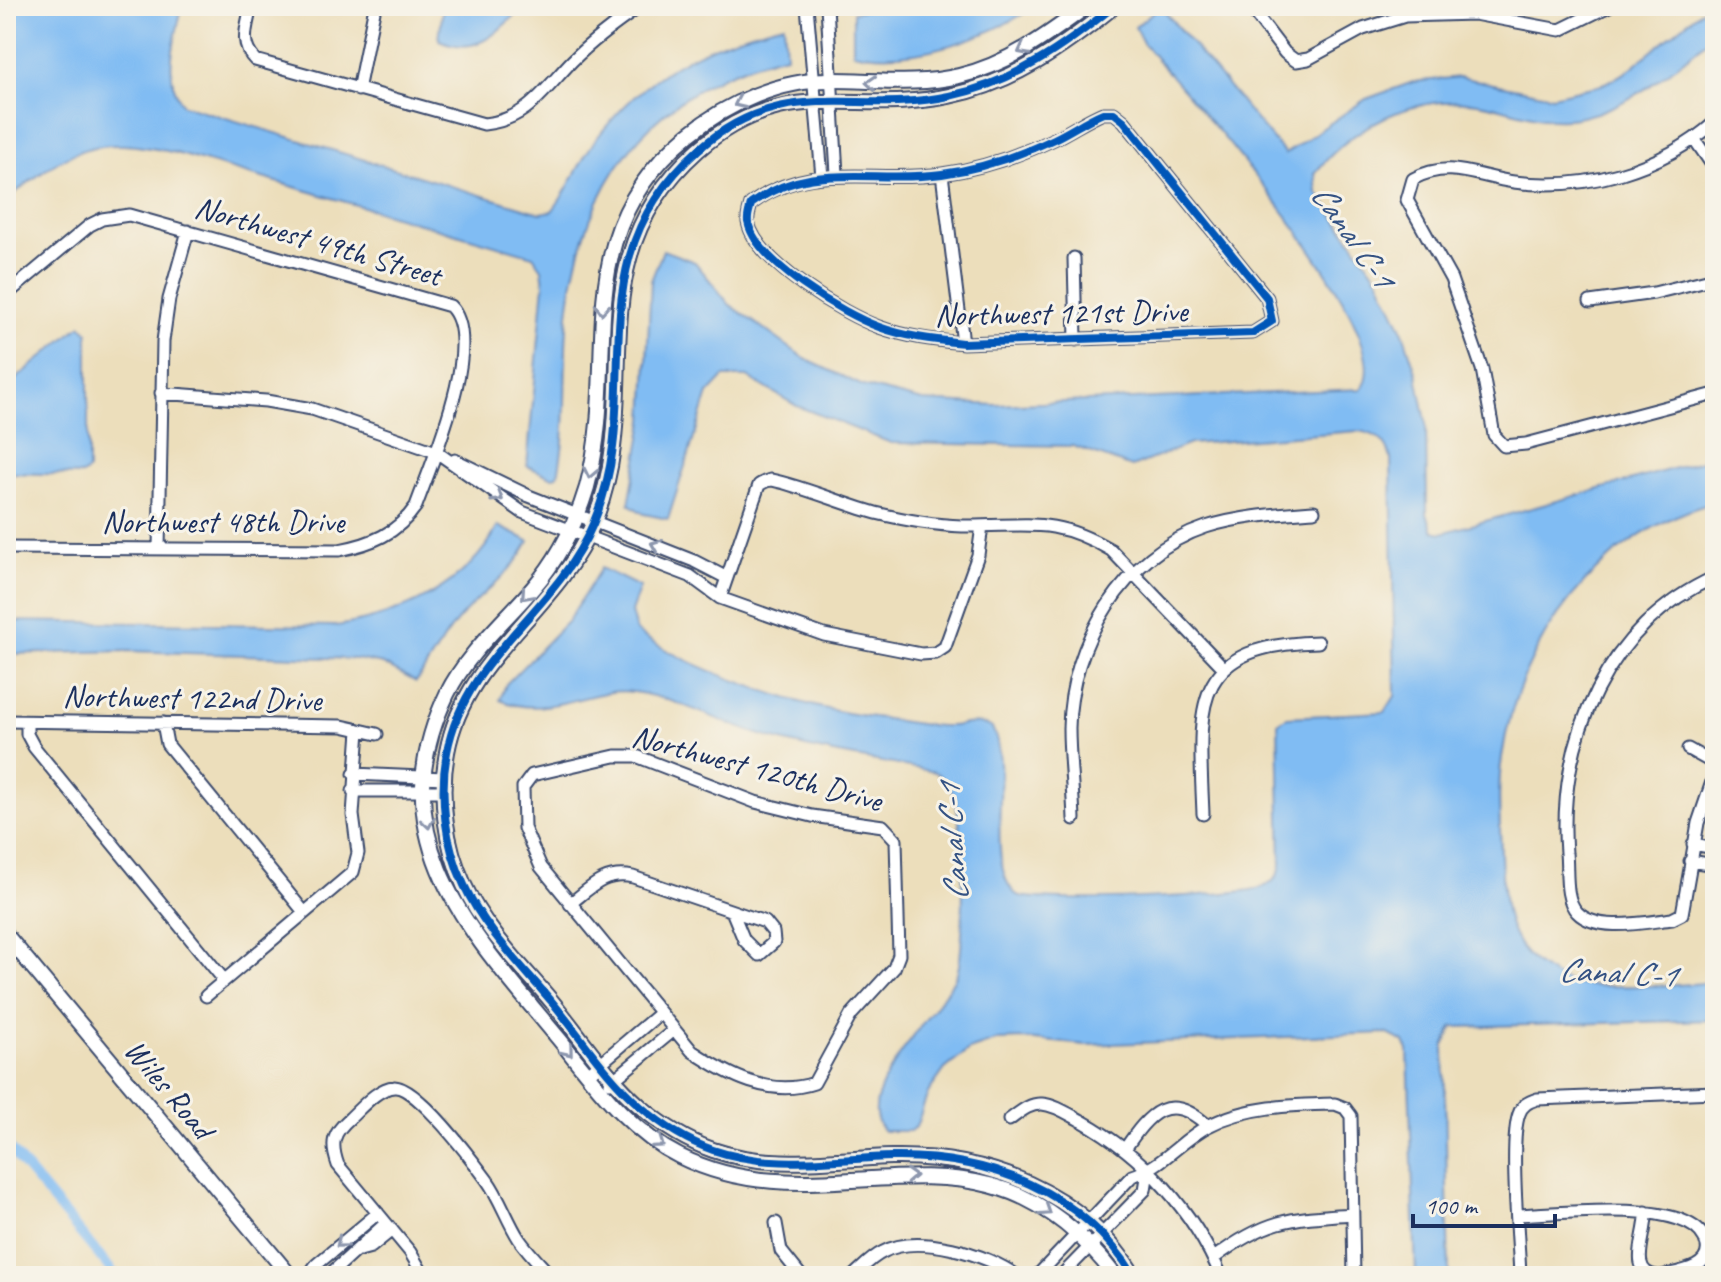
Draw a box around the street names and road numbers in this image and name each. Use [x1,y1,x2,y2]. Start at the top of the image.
street label: Northwest 49th Street [190,186,449,297]
street label: Northwest 121st Drive [934,290,1190,336]
street label: Northwest 48th Drive [102,501,347,542]
street label: Northwest 122nd Drive [62,675,324,721]
street label: Northwest 120th Drive [628,715,889,822]
street label: Wiles Road [115,1031,226,1151]

